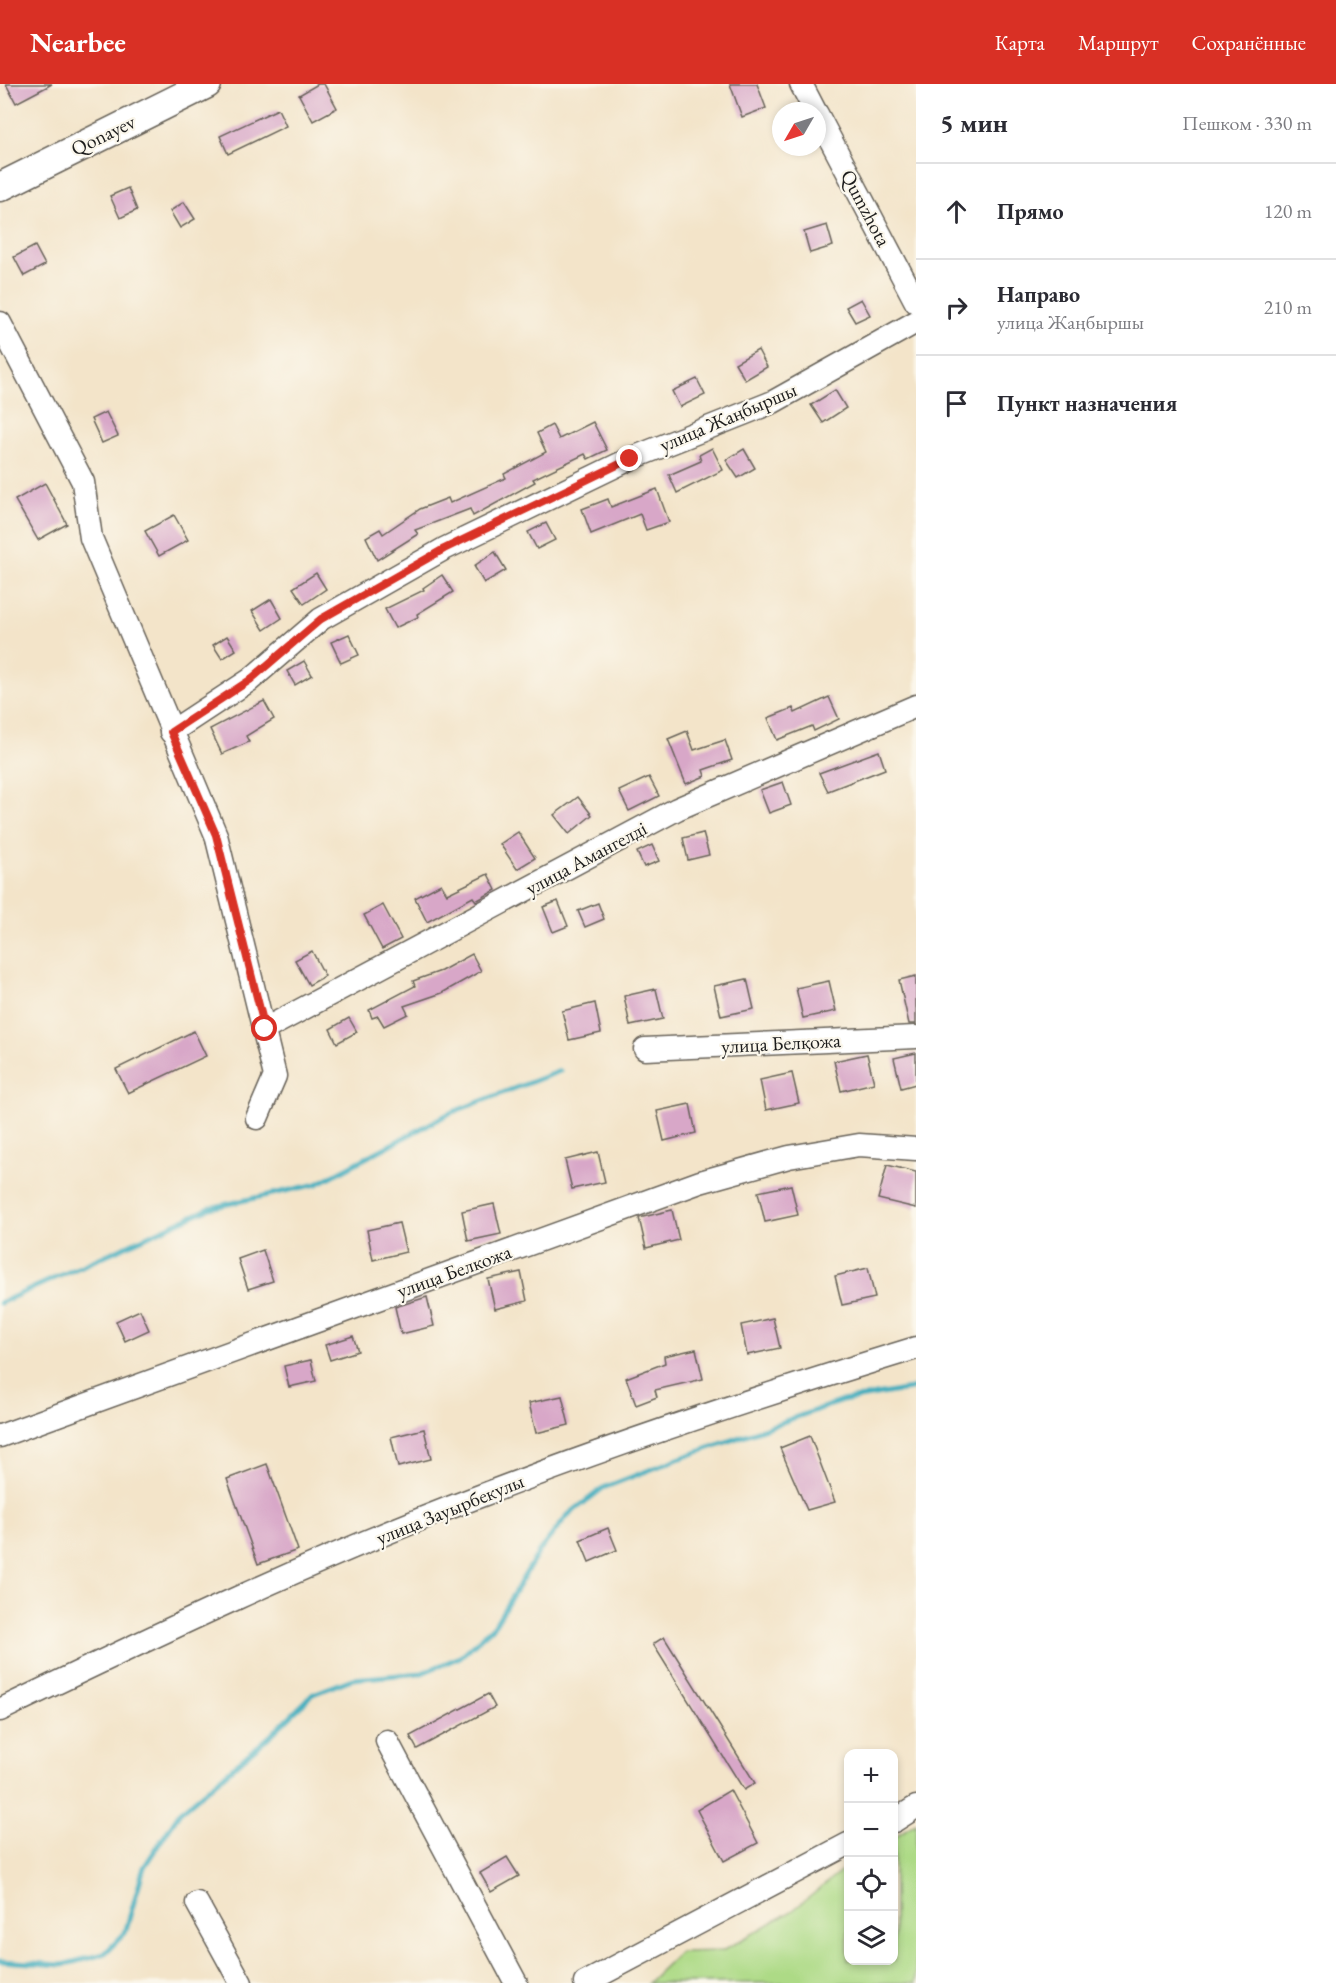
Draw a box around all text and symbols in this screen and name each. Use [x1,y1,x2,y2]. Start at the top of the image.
text: Nearbee [30,24,126,60]
text: Карта [995,29,1045,56]
text: Маршрут [1078,29,1159,56]
text: Сохранённые [1192,29,1306,56]
north arrow [772,102,826,156]
text: 5 мин [940,106,1008,140]
street label: Qonayev [67,108,140,162]
text: Пешком · 330 m [1182,110,1312,136]
street label: Qumzhota [835,165,897,251]
icon: ahead [940,195,973,228]
text: Прямо [997,197,1064,226]
text: 120 m [1264,198,1312,224]
text: Направо [997,280,1080,309]
icon: right [940,291,973,324]
text: 210 m [1264,294,1312,320]
text: улица Жаңбыршы [997,309,1144,335]
street label: улица Жаңбыршы [655,376,801,458]
icon: arrive [940,387,973,420]
text: Пункт назначения [997,389,1177,418]
route end [616,445,642,471]
street label: улица Амангелді [521,815,651,901]
route start [251,1015,277,1041]
street label: улица Белқожа [720,1027,842,1059]
street label: улица Белкожа [393,1238,515,1304]
street label: улица Зауырбекулы [372,1468,528,1550]
map controls [844,1749,898,1965]
button: + [844,1749,898,1803]
button: − [844,1803,898,1857]
button: locate [844,1857,898,1911]
button: layers [844,1911,898,1965]

